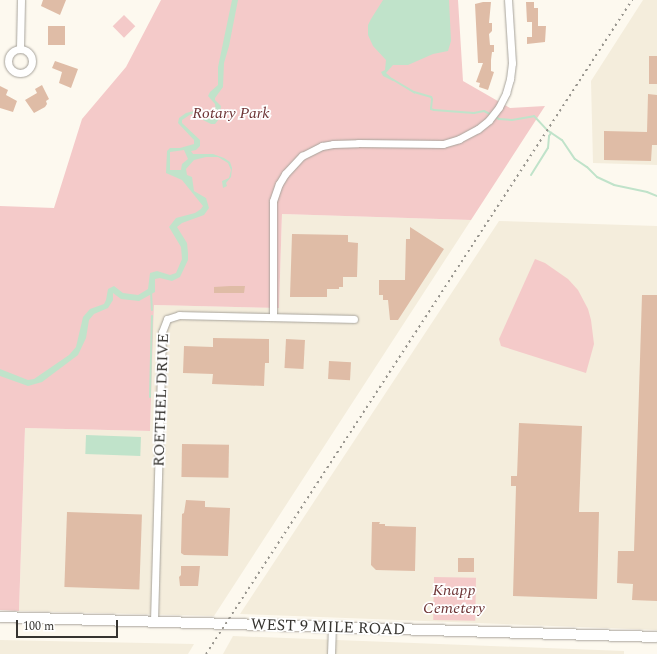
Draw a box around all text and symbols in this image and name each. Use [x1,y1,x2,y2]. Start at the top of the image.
park label: Rotary Park [192,103,270,123]
street label: ROETHEL DRIVE [149,333,173,467]
park label: Knapp Cemetery [423,580,485,618]
scale bar [18,612,120,638]
street label: WEST 9 MILE ROAD [250,615,406,639]
text: 100 m [23,617,54,636]

